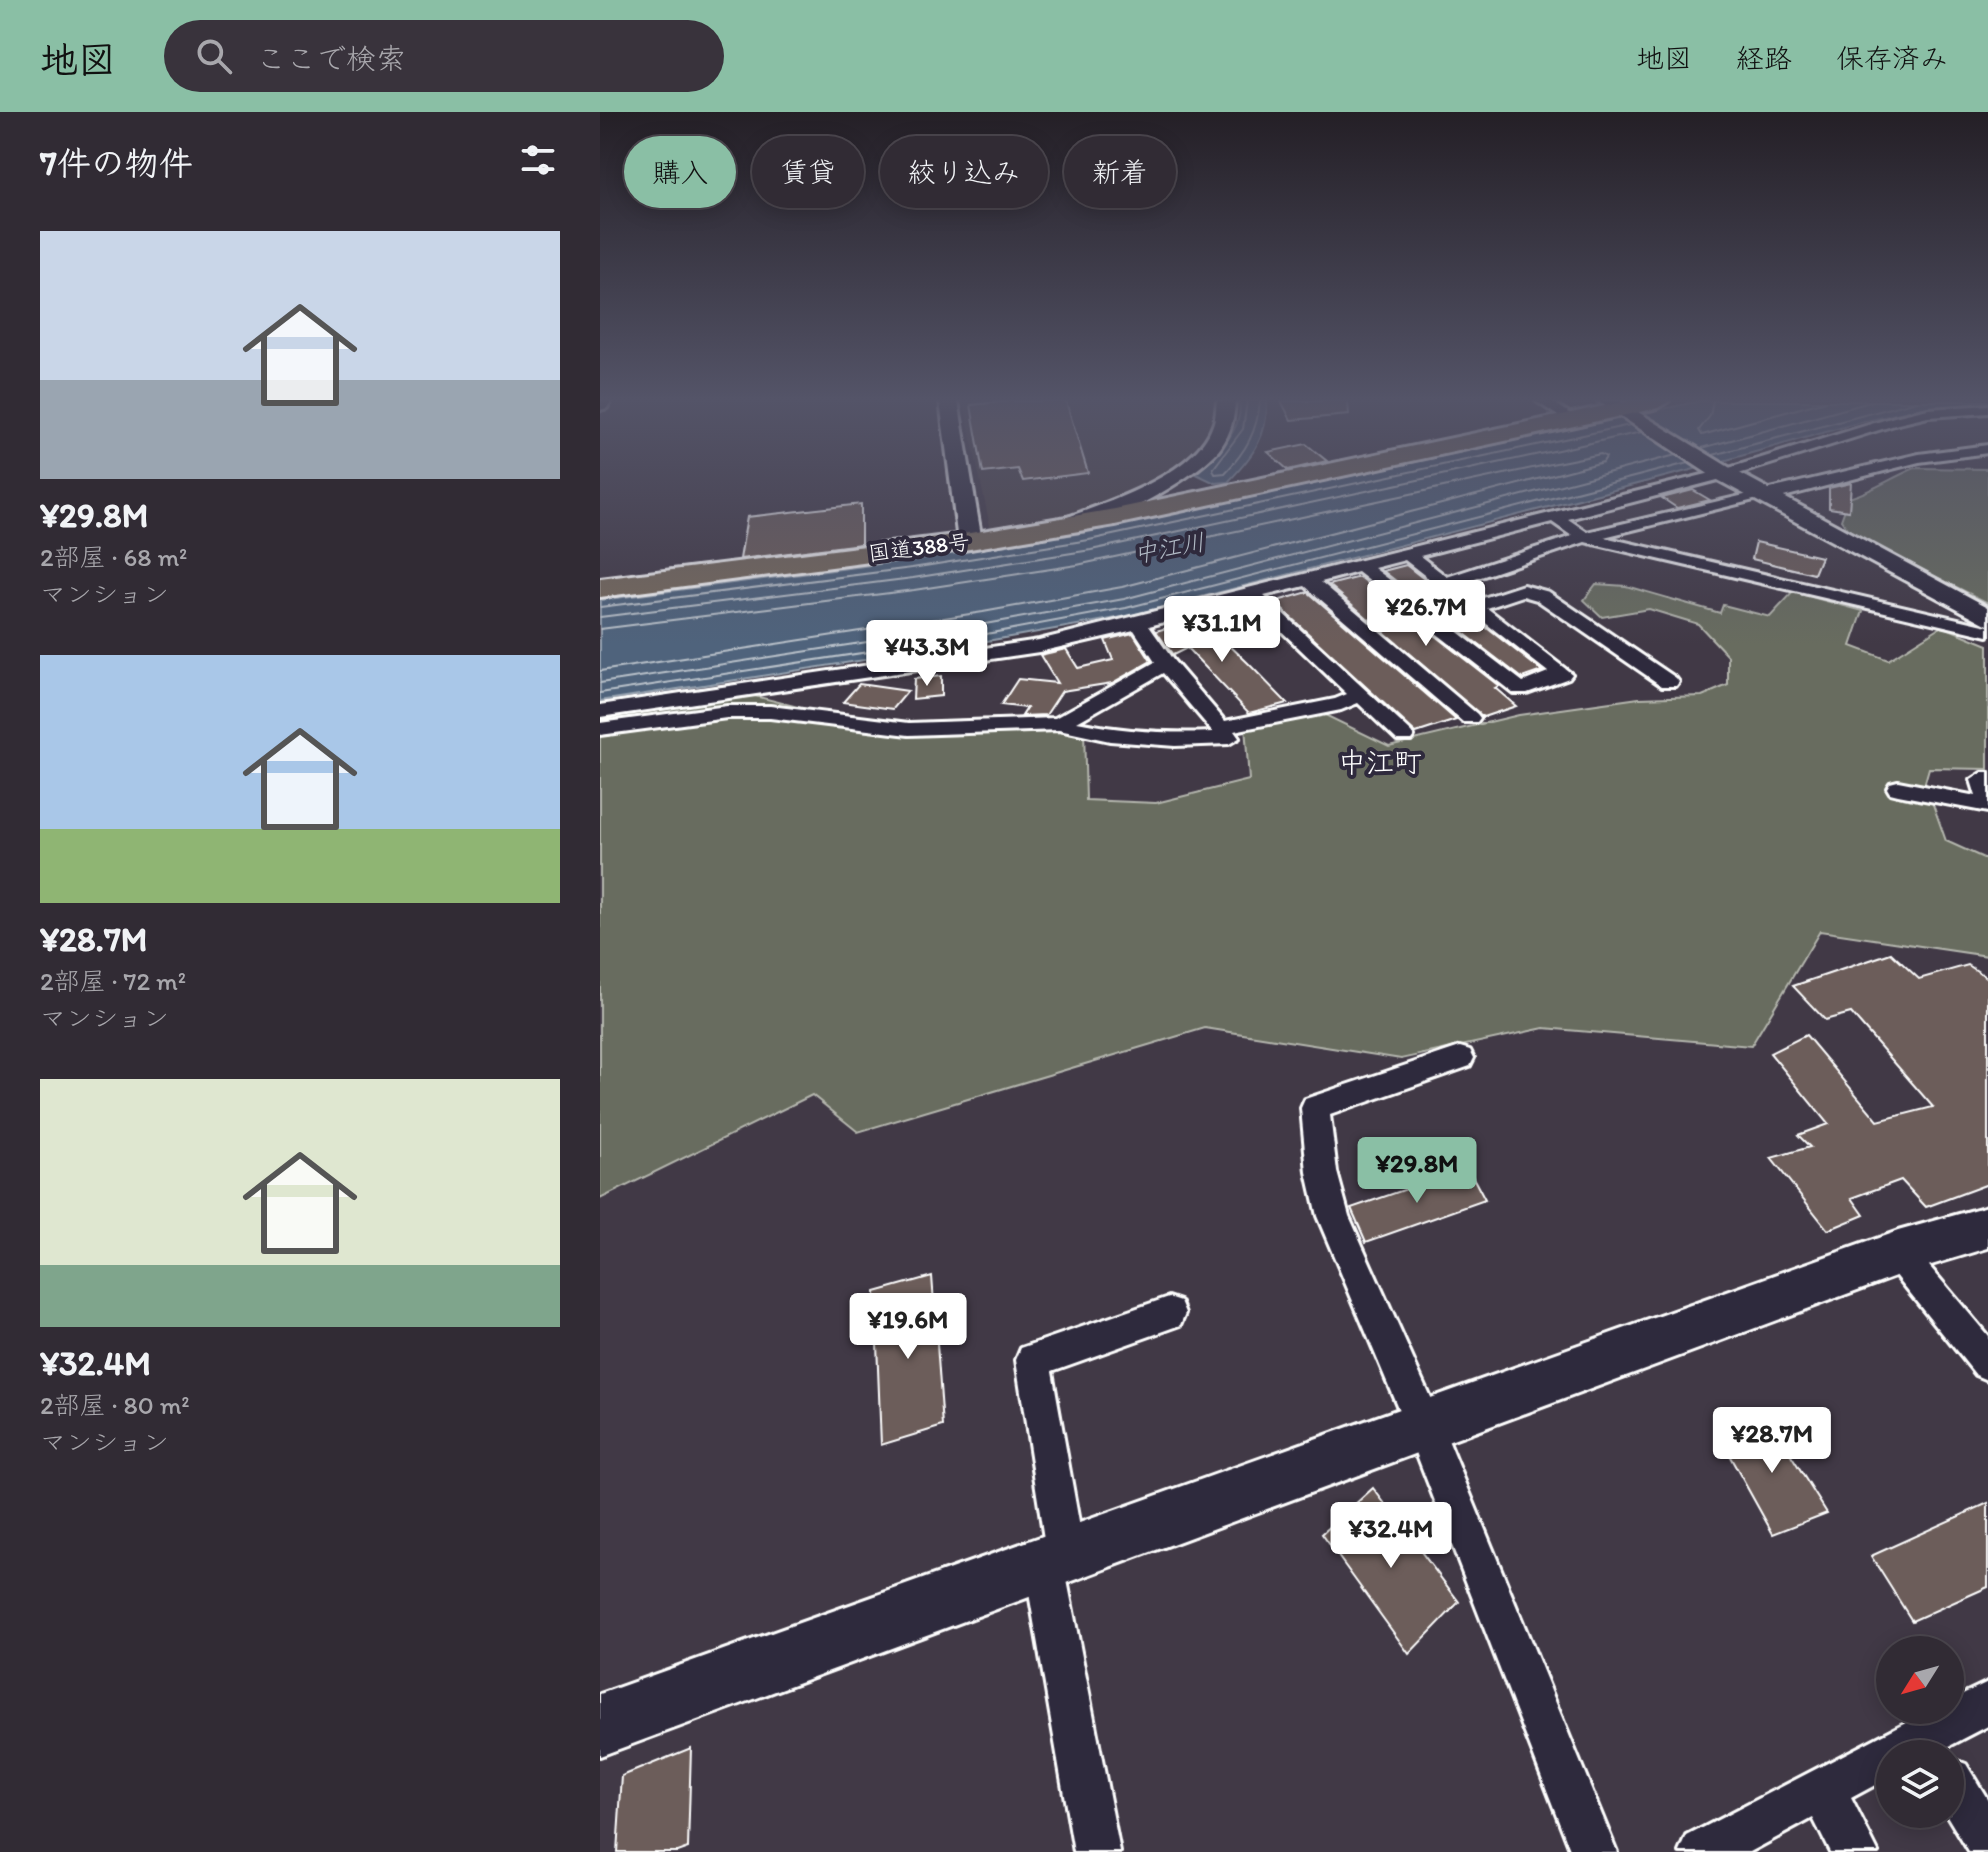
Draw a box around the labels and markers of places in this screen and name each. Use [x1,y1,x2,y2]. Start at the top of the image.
pin: ¥26.7M [1361,580,1491,648]
pin: ¥31.1M [1157,596,1287,664]
pin: ¥43.3M [862,620,992,688]
pin: ¥29.8M [1352,1137,1482,1205]
pin: ¥19.6M [843,1293,973,1361]
pin: ¥28.7M [1707,1407,1837,1475]
pin: ¥32.4M [1326,1502,1456,1570]

